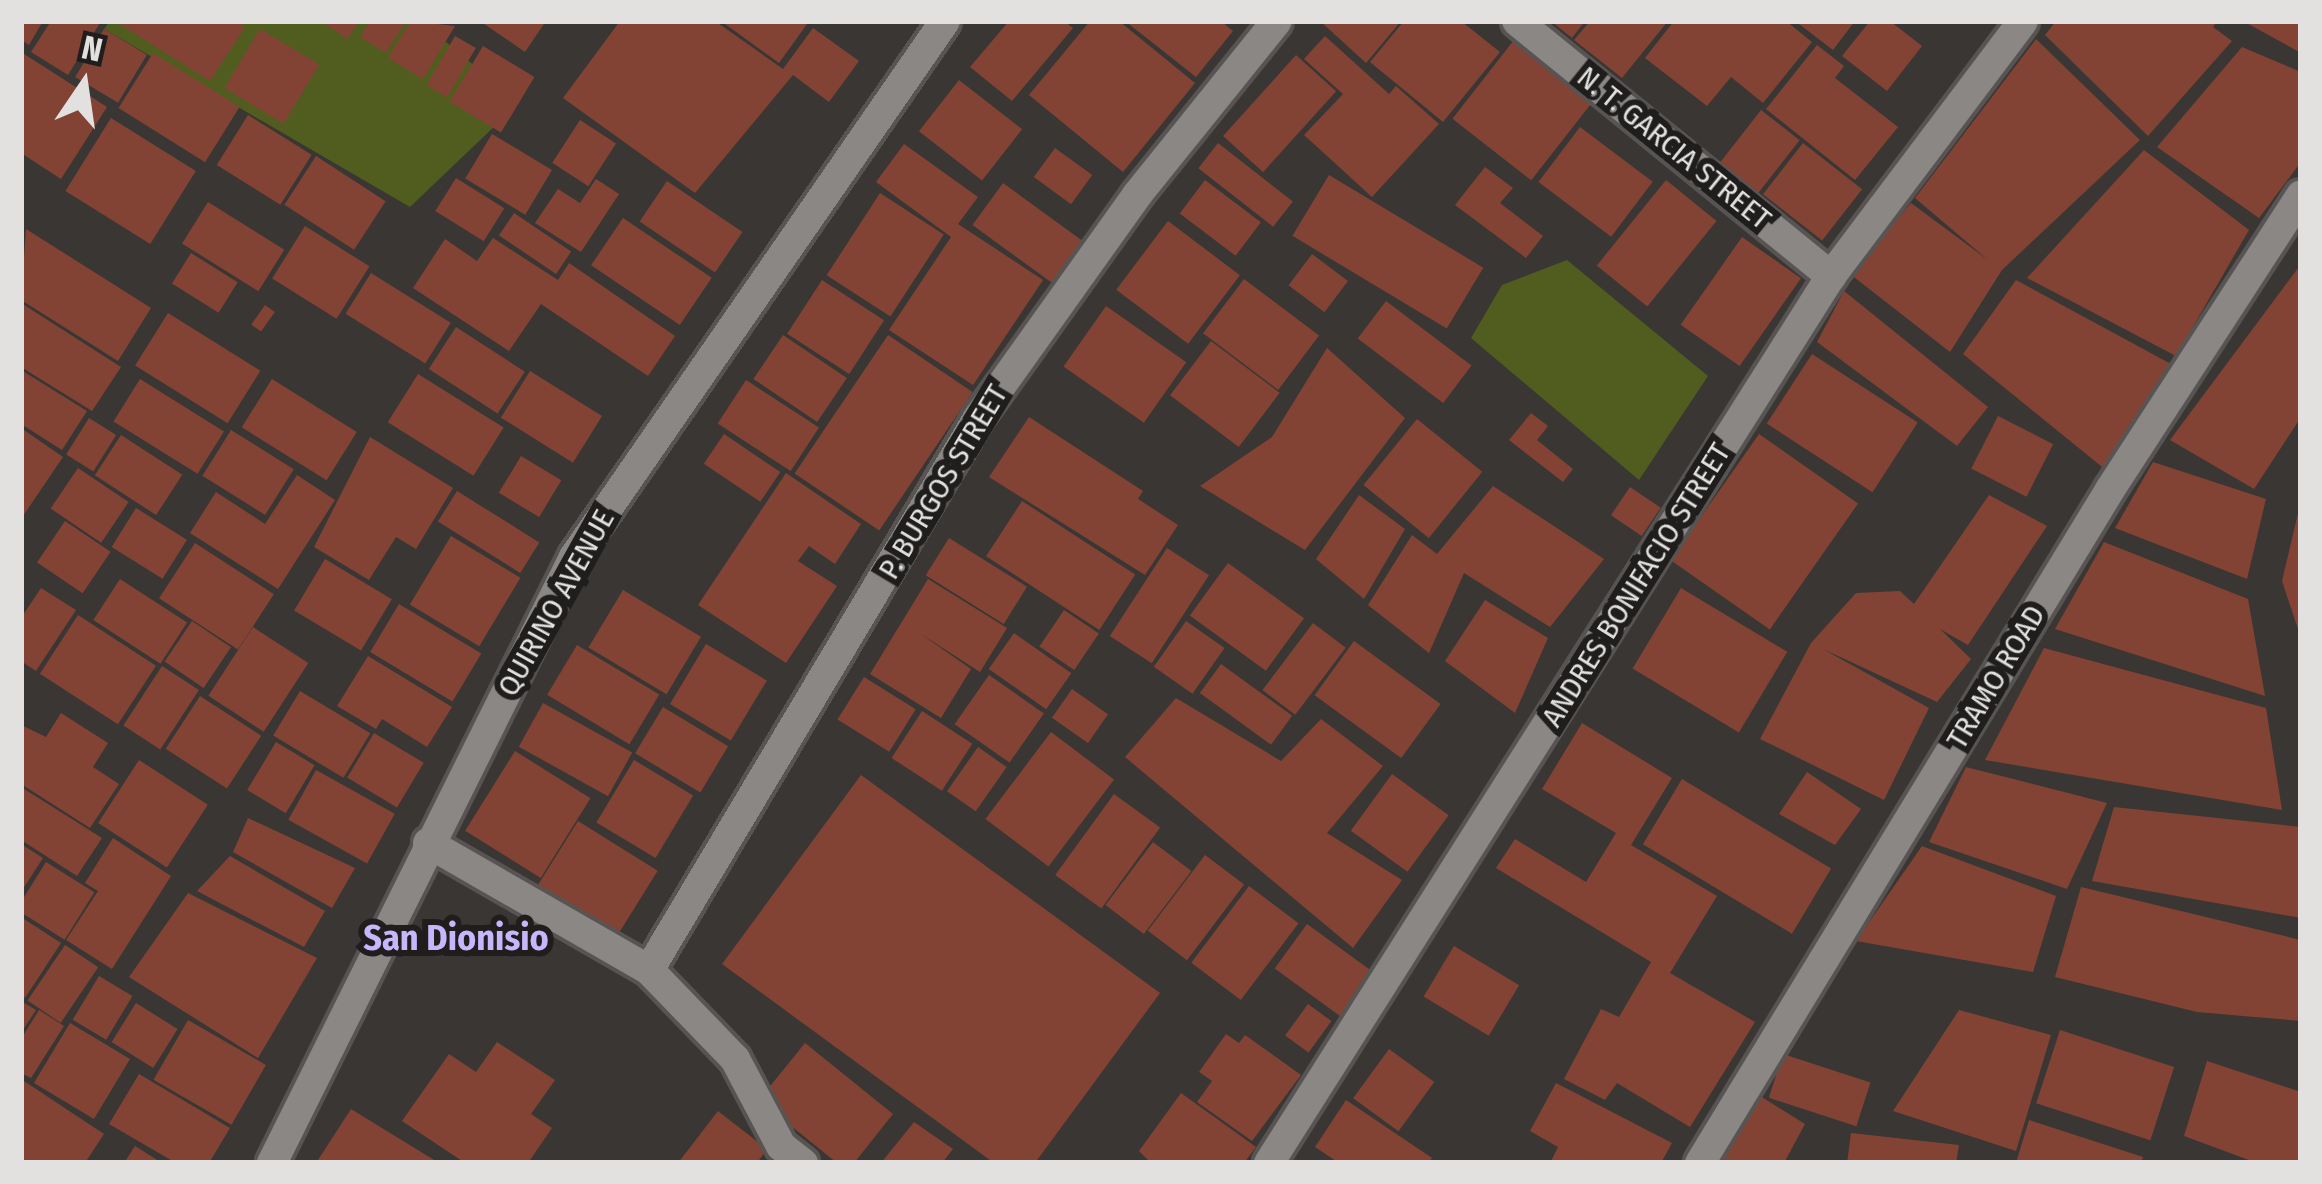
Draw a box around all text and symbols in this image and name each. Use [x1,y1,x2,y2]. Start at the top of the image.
north arrow [24,24,144,144]
text: N [78,27,106,71]
street label: N. T. GARCIA STREET [1570,59,1778,237]
street label: P. BURGOS STREET [871,378,1015,586]
street label: ANDRES BONIFACIO STREET [1534,437,1738,733]
street label: QUIRINO AVENUE [490,504,622,702]
street label: TRAMO ROAD [1939,599,2053,755]
district label: San Dionisio [363,917,549,961]

